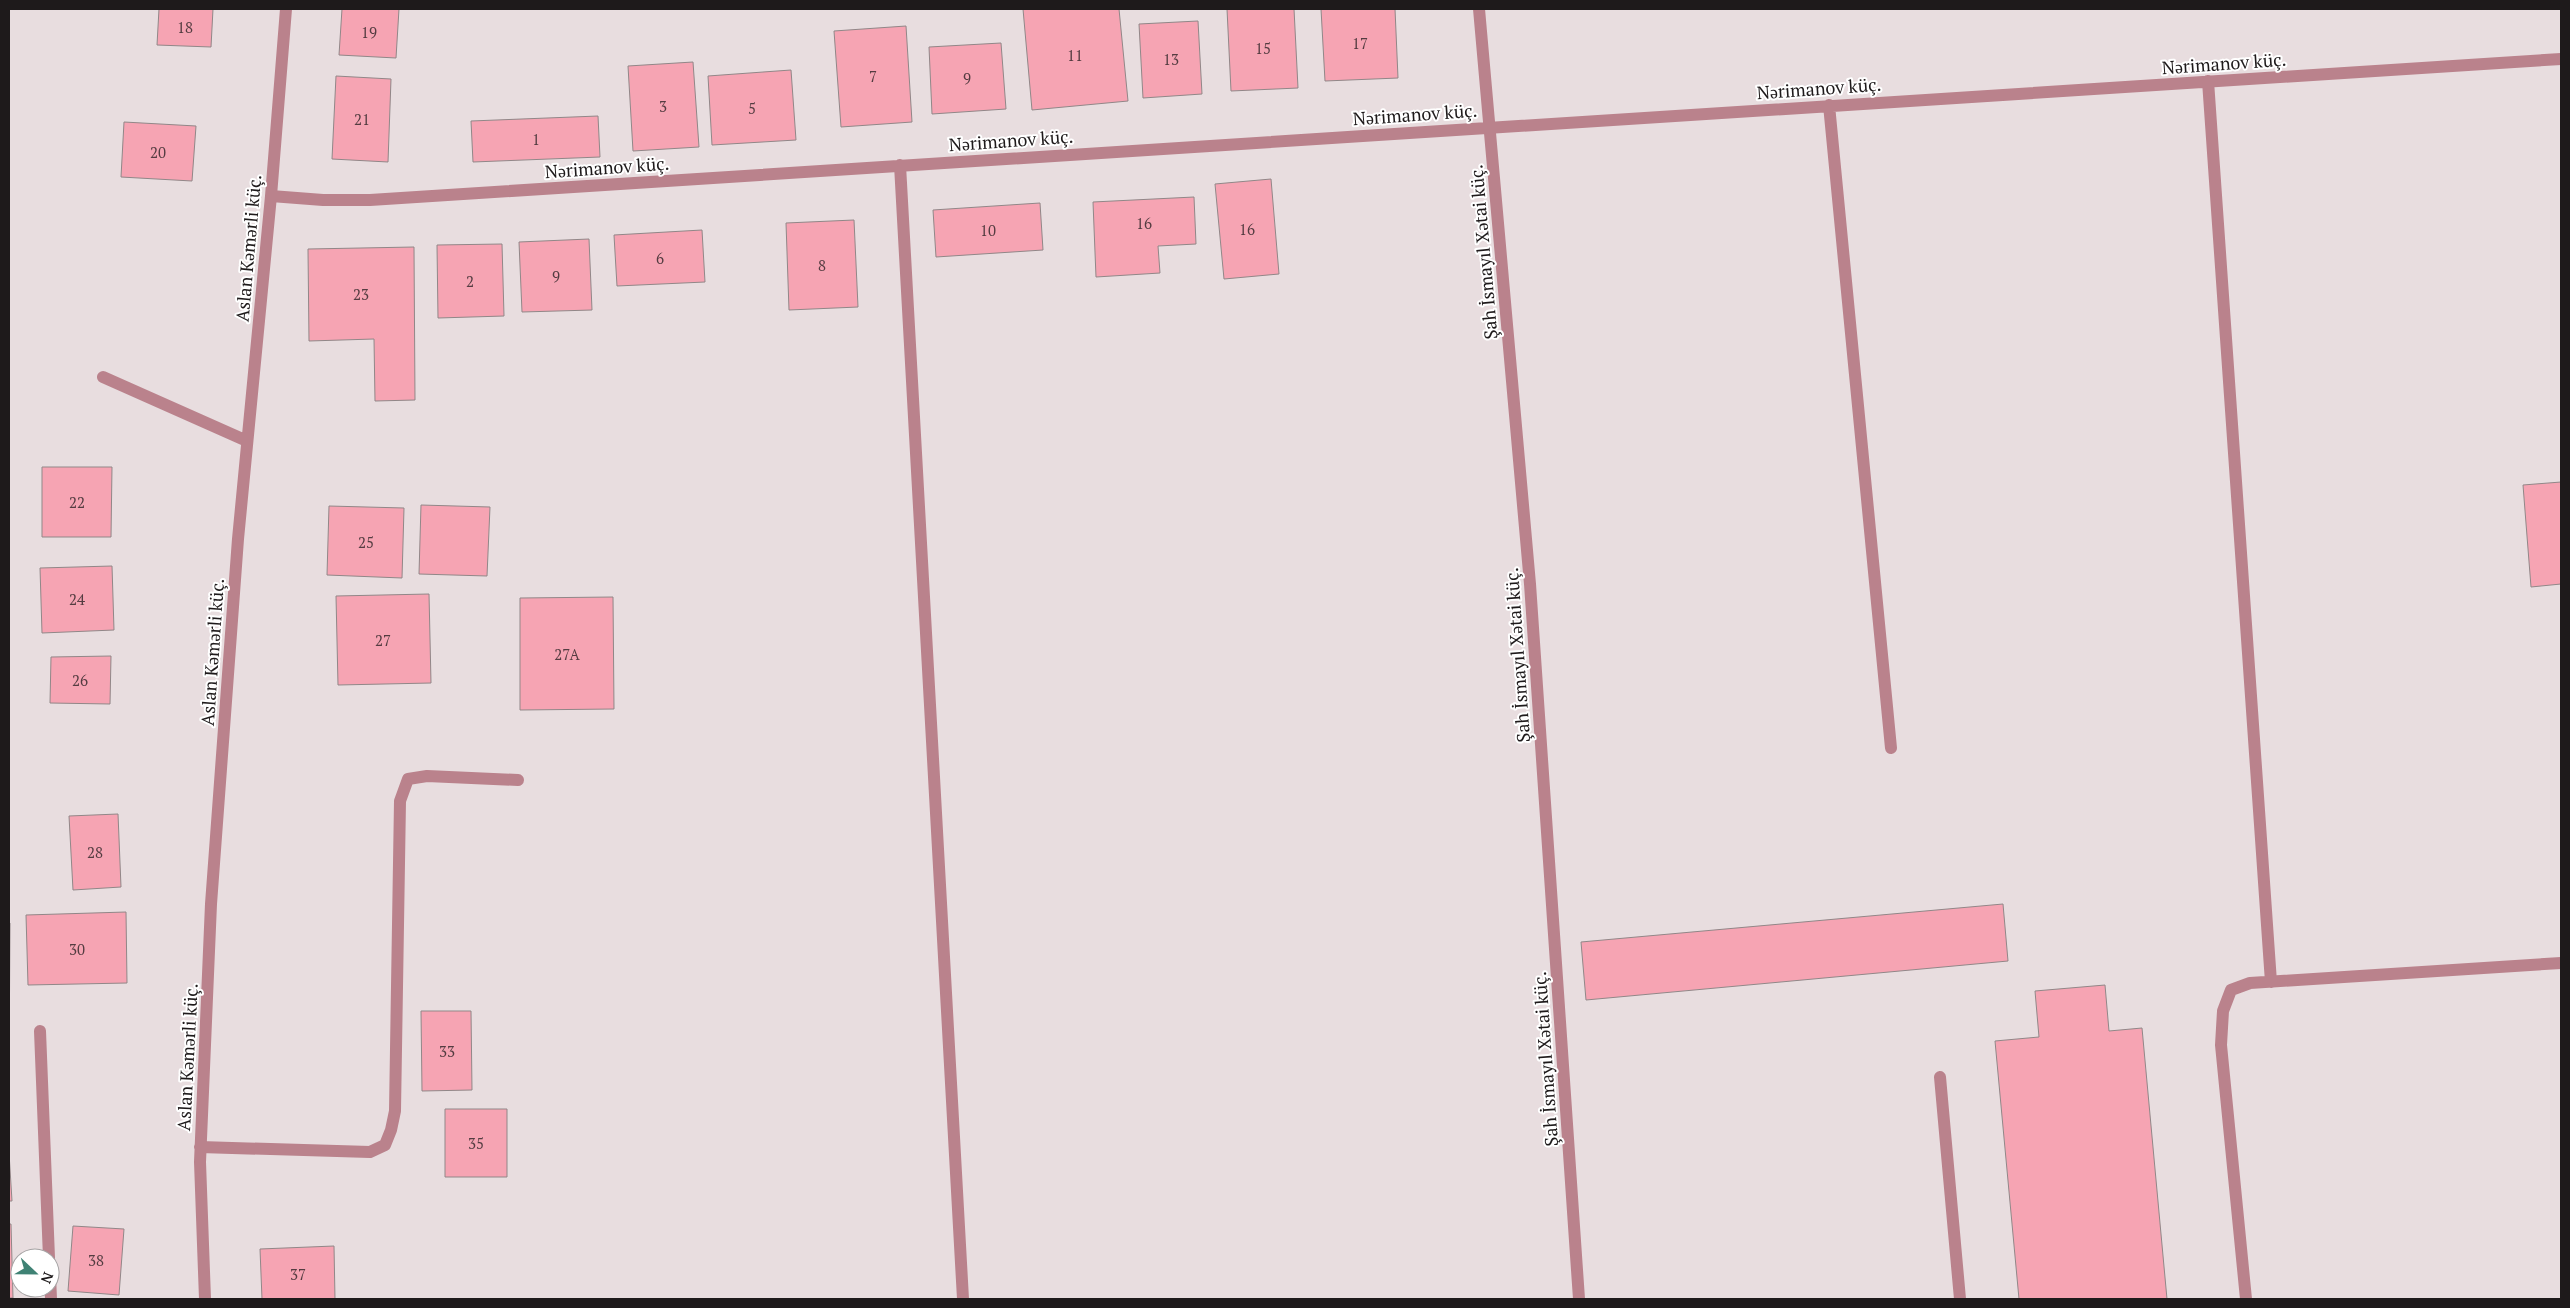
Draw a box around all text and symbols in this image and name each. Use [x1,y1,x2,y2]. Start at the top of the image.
house number: 18 [177,17,193,37]
house number: 19 [361,22,377,42]
house number: 17 [1352,33,1368,53]
house number: 15 [1255,38,1271,58]
house number: 11 [1067,45,1083,65]
street label: Nərimanov küç. [2161,47,2287,79]
house number: 13 [1163,49,1179,69]
house number: 7 [869,66,877,86]
house number: 9 [963,68,971,88]
street label: Nərimanov küç. [1756,72,1882,104]
house number: 3 [659,96,667,116]
house number: 5 [748,98,756,118]
street label: Nərimanov küç. [1352,98,1478,130]
house number: 21 [354,109,370,129]
street label: Nərimanov küç. [948,124,1074,156]
house number: 1 [532,129,540,149]
house number: 20 [150,142,166,162]
street label: Nərimanov küç. [544,151,670,183]
street label: Şah İsmayıl Xətai küç. [1463,164,1503,340]
street label: Aslan Kəmərli küç. [230,173,266,323]
house number: 16 [1136,213,1152,233]
house number: 16 [1239,219,1255,239]
house number: 10 [980,220,996,240]
house number: 6 [656,248,664,268]
house number: 8 [818,255,826,275]
house number: 9 [552,266,560,286]
house number: 2 [466,271,474,291]
house number: 23 [353,284,369,304]
house number: 22 [69,492,85,512]
house number: 25 [358,532,374,552]
street label: Şah İsmayıl Xətai küç. [1499,567,1535,743]
street label: Aslan Kəmərli küç. [195,577,229,727]
house number: 24 [69,589,85,609]
house number: 27 [375,630,391,650]
house number: 27A [554,644,580,664]
house number: 26 [72,670,88,690]
house number: 28 [87,842,103,862]
house number: 30 [69,939,85,959]
street label: Şah İsmayıl Xətai küç. [1527,971,1563,1147]
street label: Aslan Kəmərli küç. [171,982,203,1132]
house number: 33 [439,1041,455,1061]
house number: 35 [468,1133,484,1153]
north arrow [10,1248,60,1298]
house number: 38 [88,1250,104,1270]
house number: 37 [290,1264,306,1284]
text: N [37,1270,58,1287]

